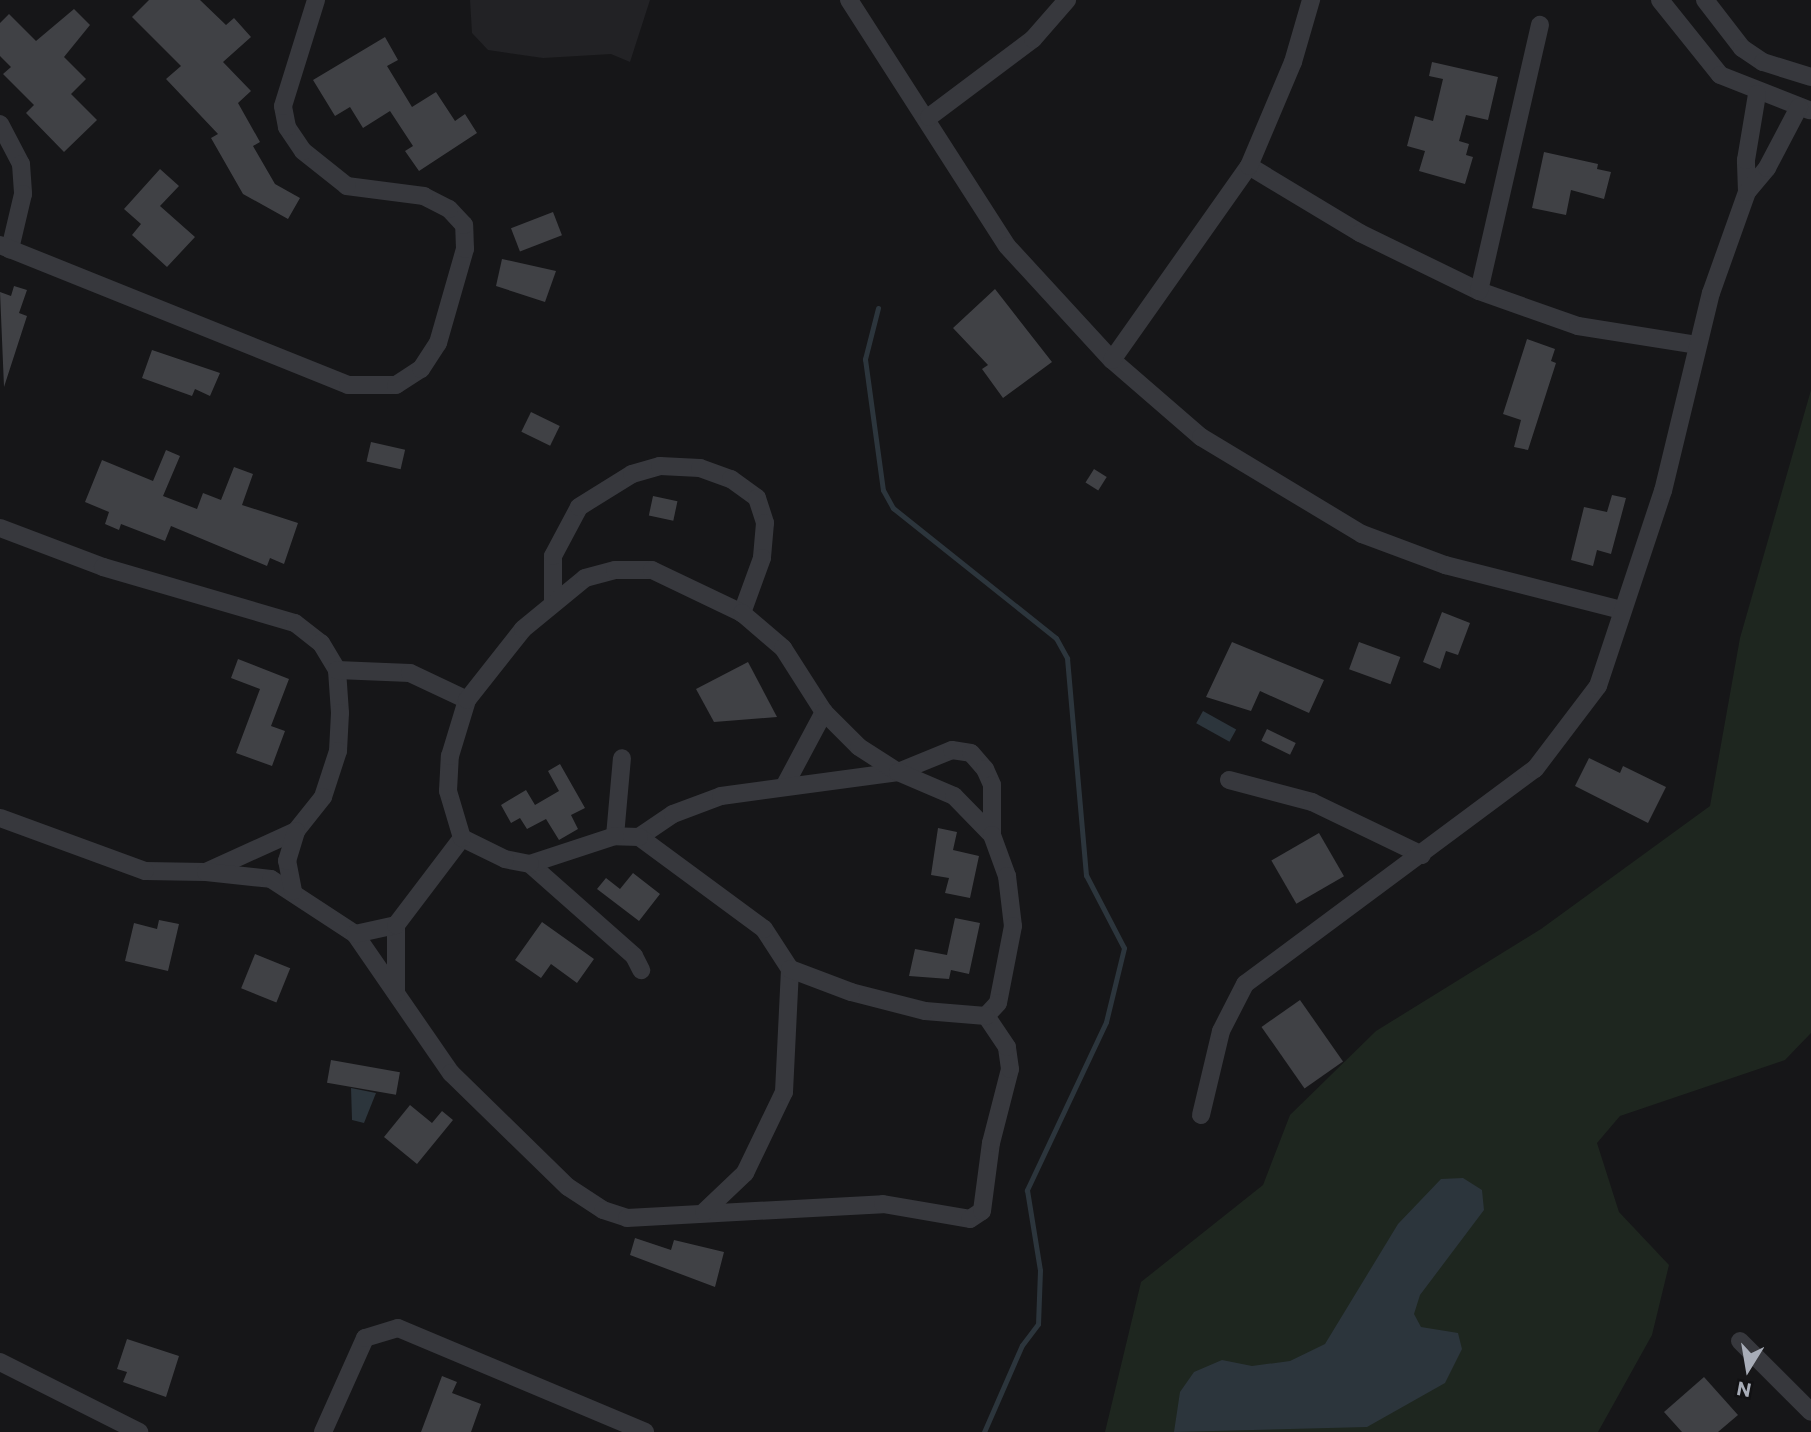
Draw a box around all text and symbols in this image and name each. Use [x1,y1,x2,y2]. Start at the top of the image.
north arrow [1713,1334,1783,1404]
text: N [1735,1377,1753,1403]

